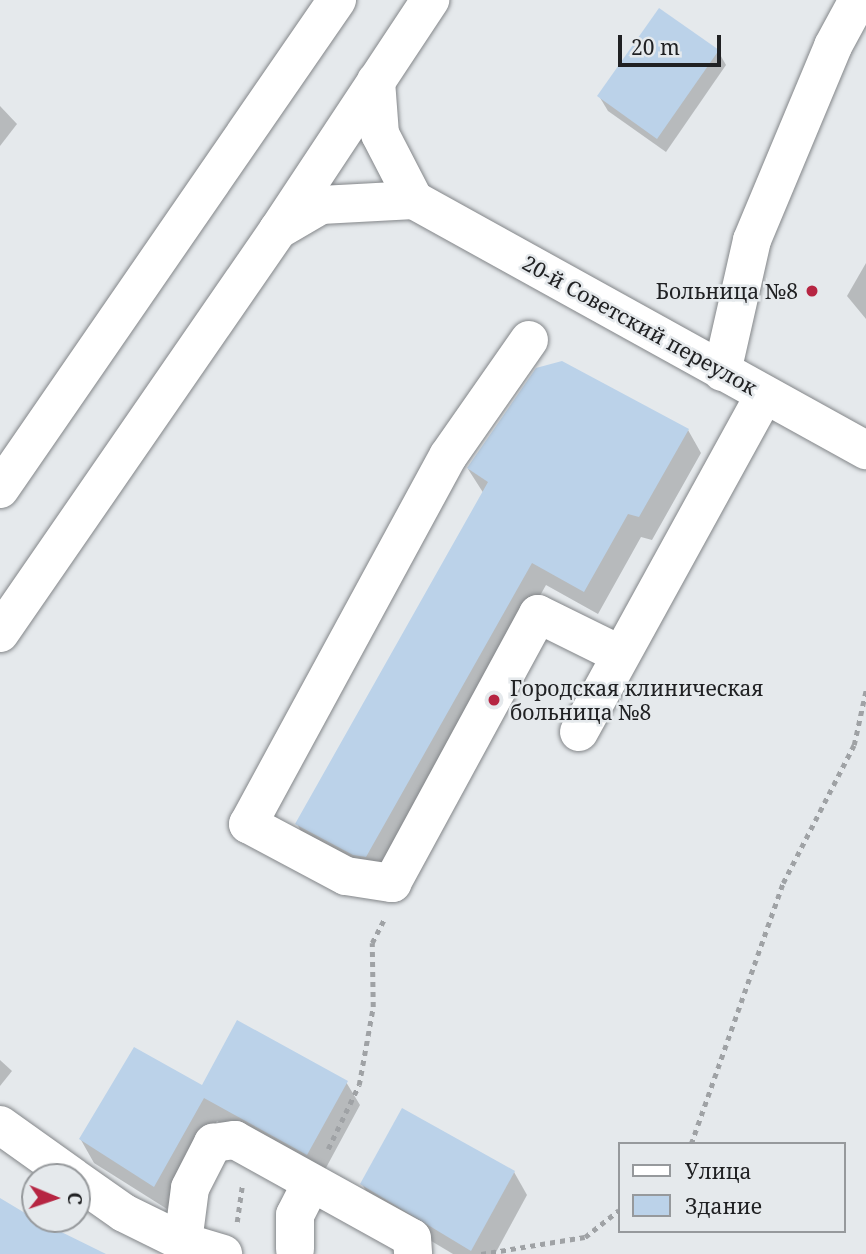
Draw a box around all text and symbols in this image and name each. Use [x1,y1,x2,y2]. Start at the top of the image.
scale bar [621,21,724,65]
text: 20 m [631,33,680,61]
street label: 20-й Советский переулок [518,250,762,400]
place label: Больница №8 [656,278,798,304]
marker: Больница №8 [804,283,820,299]
place label: Городская клиническая больница №8 [510,675,764,725]
marker: Городская клиническая больница №8 [484,690,504,710]
legend [618,1142,845,1233]
text: Улица [685,1157,752,1185]
north arrow [21,1163,91,1233]
text: С [62,1192,88,1205]
text: Здание [685,1192,762,1220]

